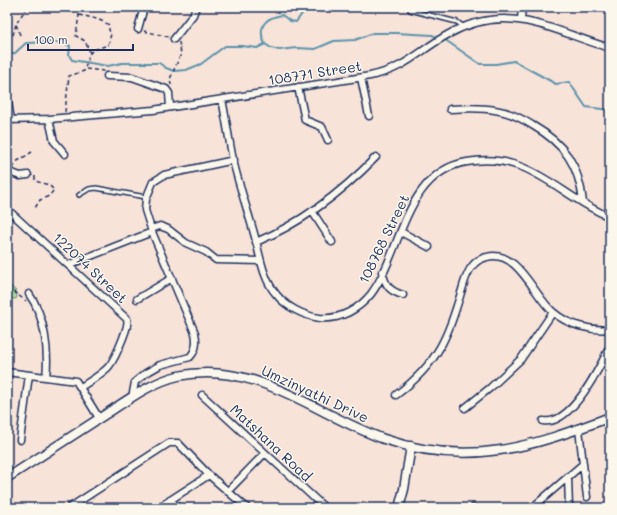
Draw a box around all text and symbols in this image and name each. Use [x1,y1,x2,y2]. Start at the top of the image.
scale bar [28,26,133,52]
text: 100 m [34,31,68,47]
street label: 108771 Street [267,56,363,89]
street label: 108768 Street [354,191,413,287]
street label: 122074 Street [49,228,132,307]
street label: Umzinyathi Drive [259,360,372,427]
street label: Matshana Road [226,400,316,486]

